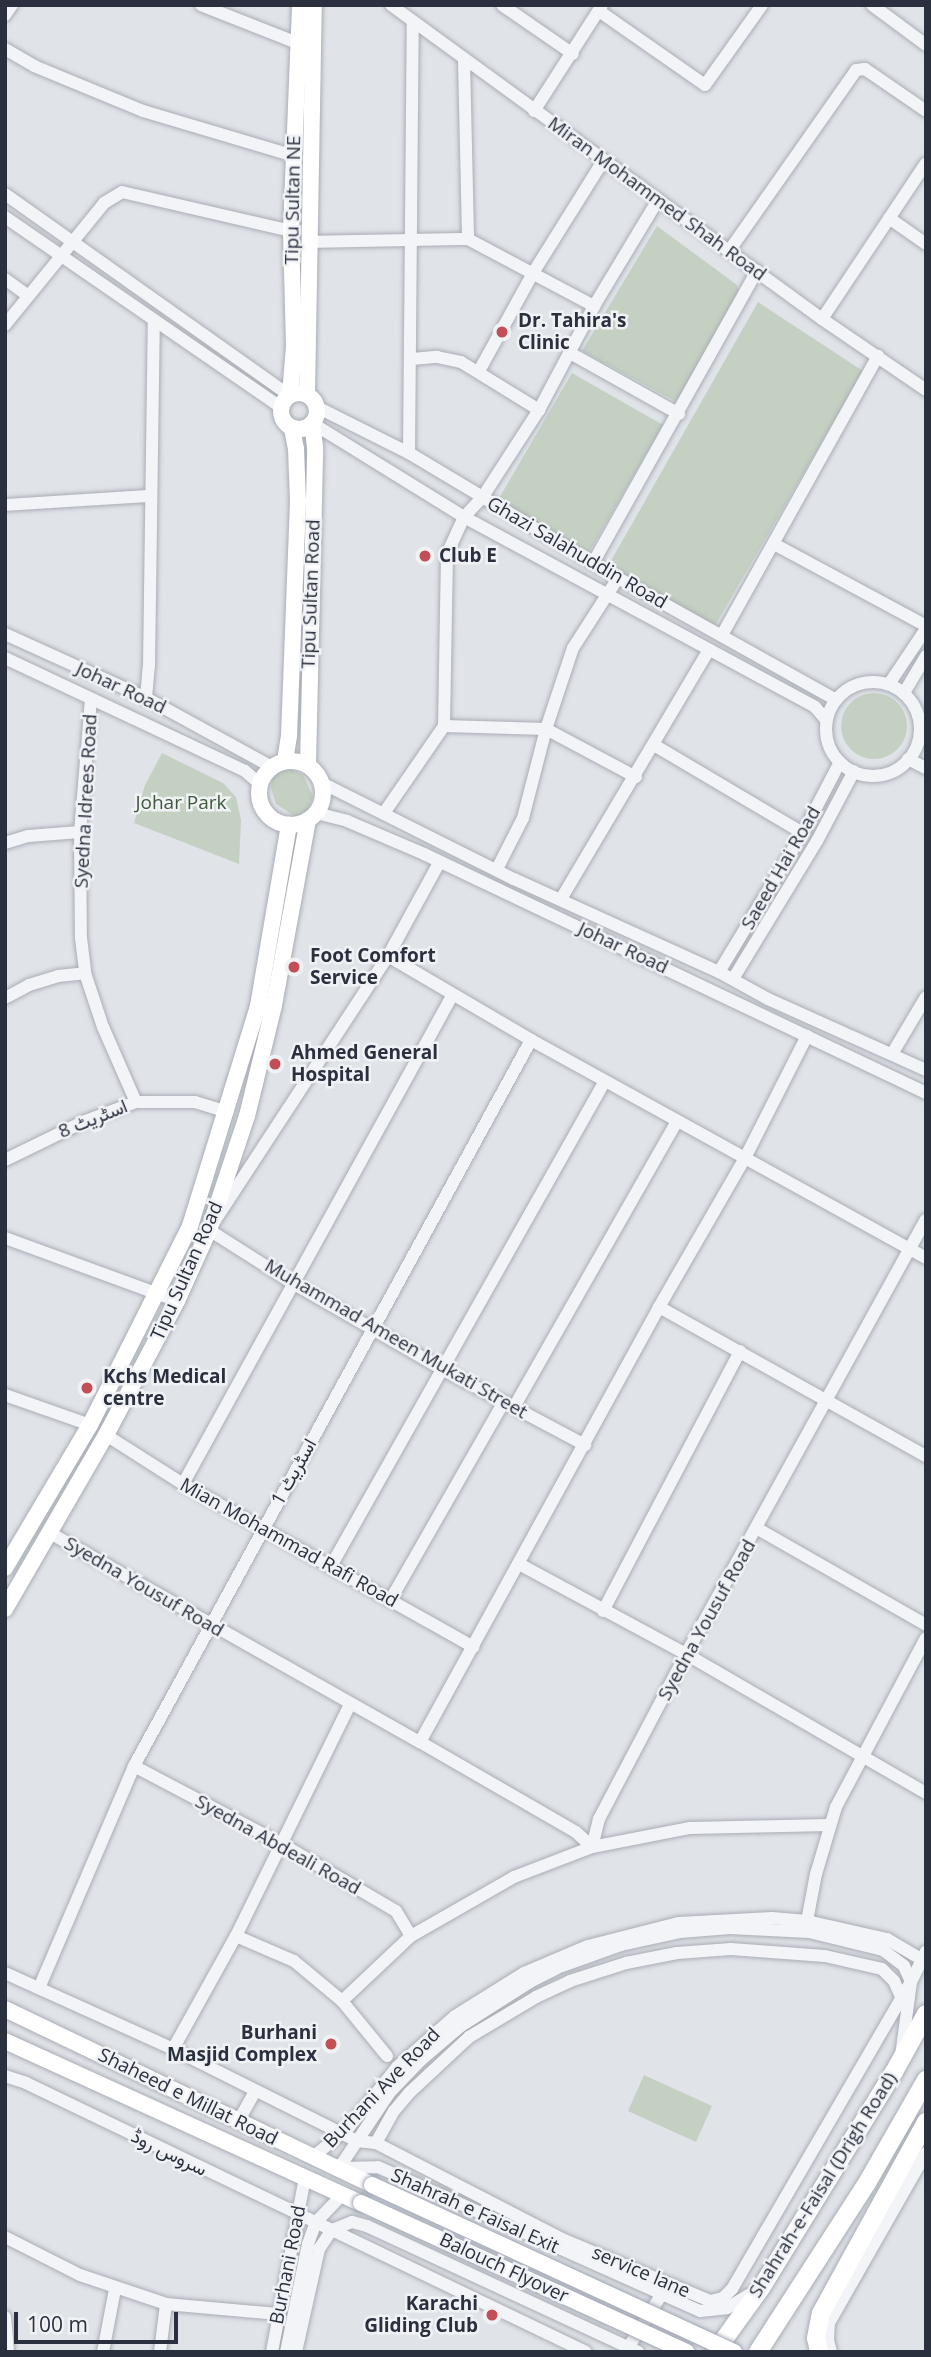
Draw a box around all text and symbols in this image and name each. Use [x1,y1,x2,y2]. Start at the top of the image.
street label: Miran Mohammed Shah Road [543,112,771,286]
street label: Tipu Sultan NE [280,135,306,265]
place label: Dr. Tahira's Clinic [518,310,626,354]
marker: Dr. Tahira's Clinic [492,322,512,342]
street label: Ghazi Salahuddin Road [483,492,671,614]
street label: Tipu Sultan Road [297,519,325,669]
place label: Club E [439,545,497,567]
marker: Club E [417,548,433,564]
street label: Johar Road [72,657,170,719]
street label: Syedna Idrees Road [70,713,102,889]
park label: Johar Park [135,792,227,814]
street label: Saeed Hai Road [736,802,826,934]
street label: Johar Road [574,917,672,979]
place label: Foot Comfort Service [310,945,436,989]
marker: Foot Comfort Service [284,957,304,977]
place label: Ahmed General Hospital [291,1042,438,1086]
marker: Ahmed General Hospital [265,1054,285,1074]
street label: اسٹریٹ 8 [55,1095,131,1143]
street label: Tipu Sultan Road [146,1198,228,1344]
street label: Muhammad Ameen Mukati Street [261,1254,531,1424]
place label: Kchs Medical centre [103,1366,226,1410]
marker: Kchs Medical centre [77,1378,97,1398]
street label: اسٹریٹ 1 [266,1435,322,1509]
street label: Mian Mohammad Rafi Road [176,1473,402,1613]
street label: Syedna Yousuf Road [60,1532,228,1642]
street label: Syedna Yousuf Road [653,1536,761,1704]
street label: Syedna Abdeali Road [191,1790,365,1900]
place label: Burhani Masjid Complex [167,2022,317,2066]
street label: Burhani Ave Road [319,2023,445,2153]
marker: Burhani Masjid Complex [323,2036,339,2052]
street label: Shaheed e Millat Road [95,2044,281,2150]
street label: Shahrah-e-Faisal (Drigh Road) [744,2068,902,2302]
street label: سروس روڈ [127,2125,211,2181]
street label: Shahrah e Faisal Exit [388,2164,562,2258]
street label: Burhani Road [265,2204,311,2326]
street label: Balouch Flyover [436,2228,572,2308]
street label: service lane [589,2241,693,2303]
place label: Karachi Gliding Club [364,2293,478,2337]
scale bar [18,2298,182,2342]
marker: Karachi Gliding Club [484,2307,500,2323]
text: 100 m [27,2310,88,2338]

